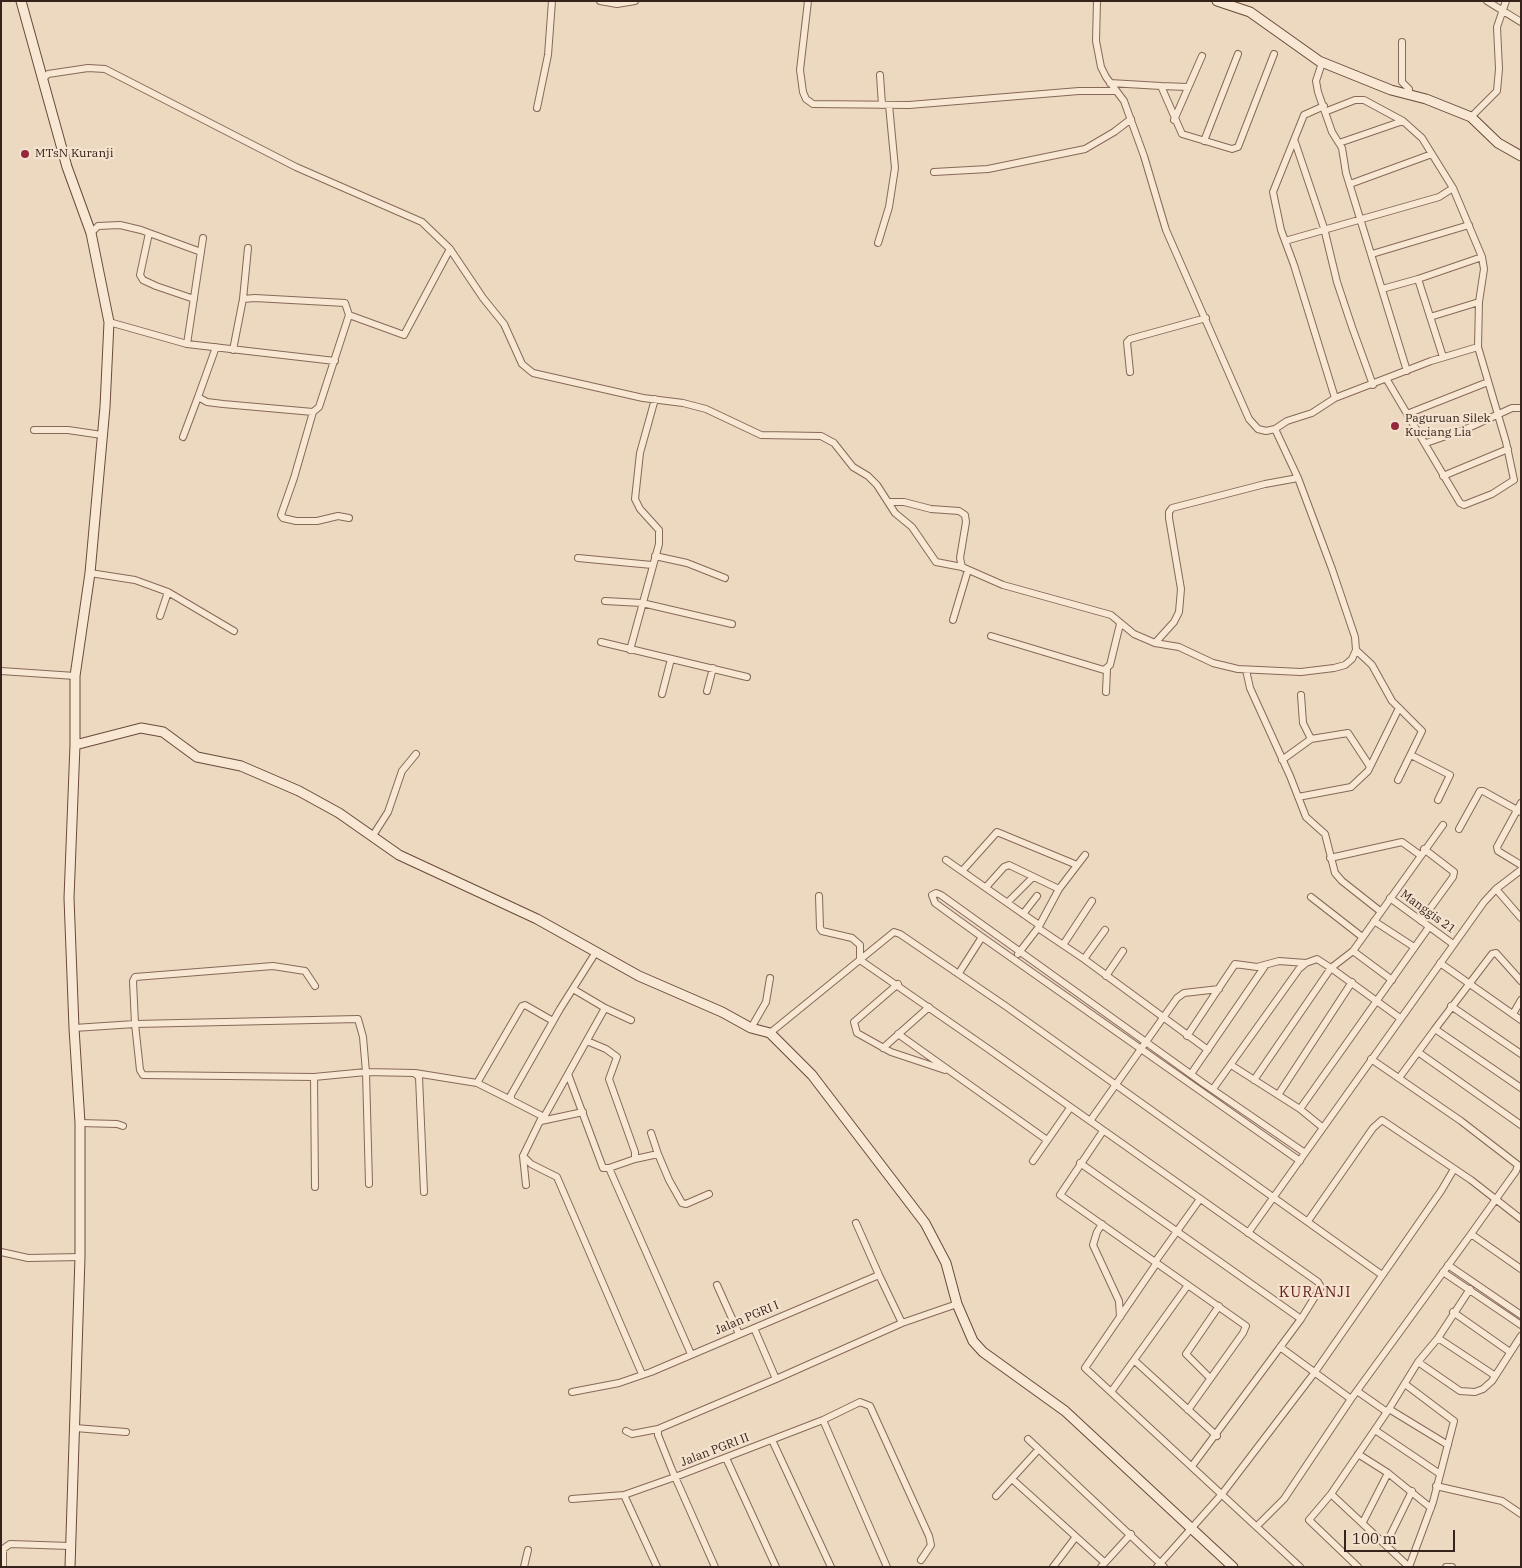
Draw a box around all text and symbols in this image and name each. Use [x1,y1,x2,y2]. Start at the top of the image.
place label: MTsN Kuranji [35,147,113,161]
marker: MTsN Kuranji [19,148,31,160]
place label: Paguruan Silek Kuciang Lia [1405,412,1491,440]
marker: Paguruan Silek Kuciang Lia [1389,420,1401,432]
street label: Manggis 21 [1398,887,1458,937]
district label: KURANJI [1278,1284,1352,1302]
street label: Jalan PGRI I [713,1298,781,1338]
street label: Jalan PGRI II [679,1430,751,1470]
scale bar [1347,1520,1458,1552]
text: 100 m [1352,1529,1397,1548]

